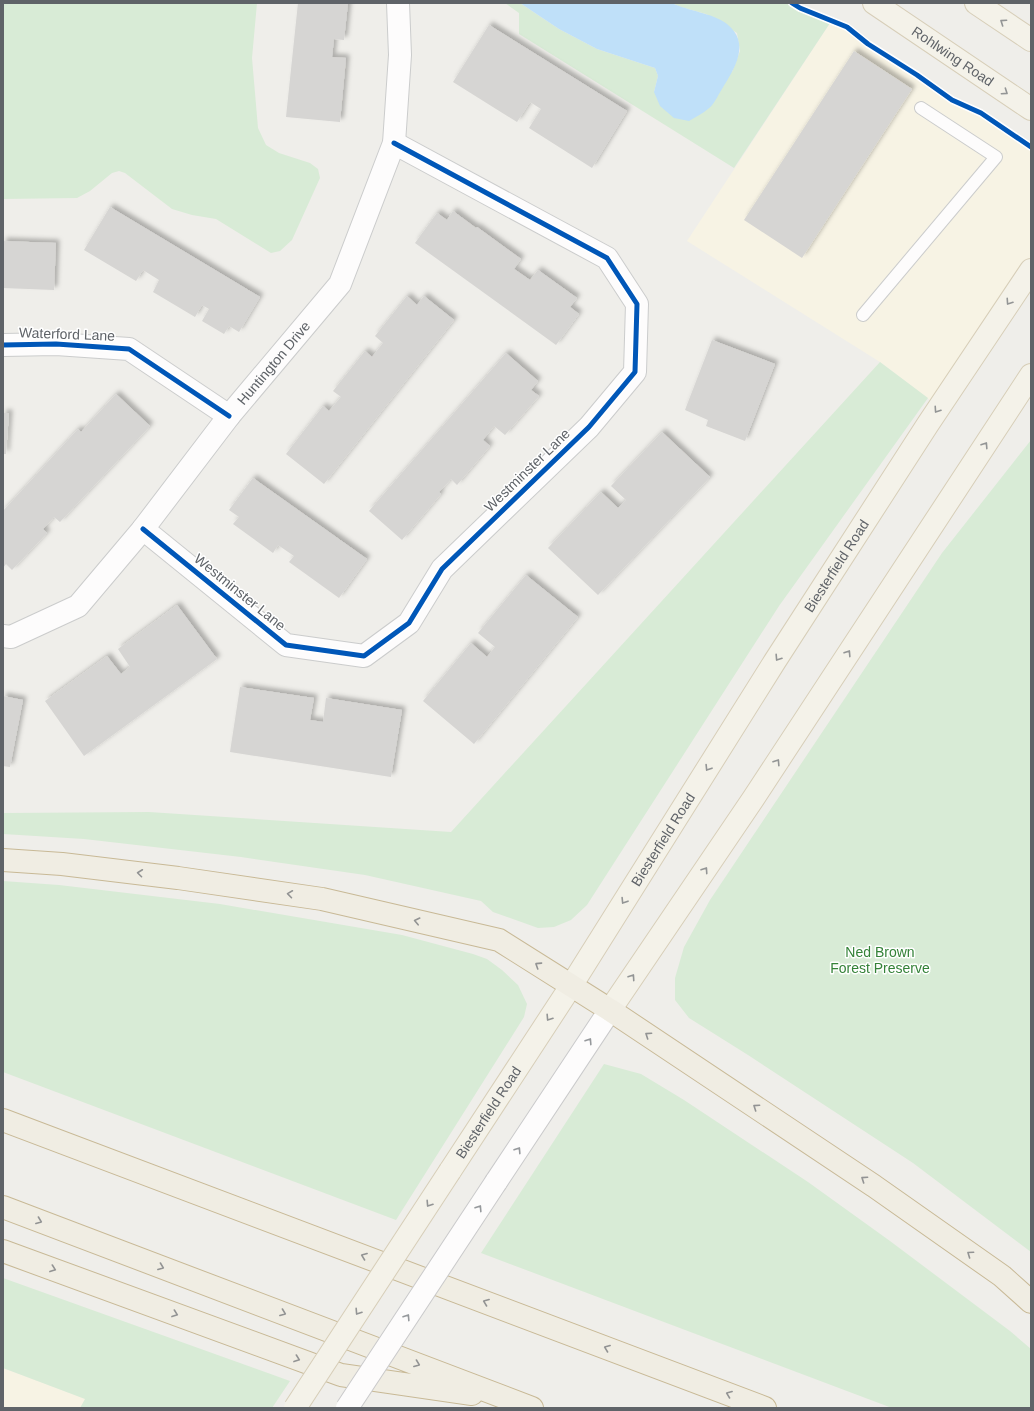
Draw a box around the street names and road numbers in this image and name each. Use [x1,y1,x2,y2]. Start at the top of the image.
street label: Rohlwing Road [909,23,997,89]
street label: Huntington Drive [234,318,313,408]
street label: Waterford Lane [19,324,115,344]
street label: Westminster Lane [481,425,573,515]
street label: Biesterfield Road [801,517,872,615]
street label: Westminster Lane [191,550,289,634]
street label: Biesterfield Road [628,790,698,889]
street label: Biesterfield Road [452,1063,524,1161]

